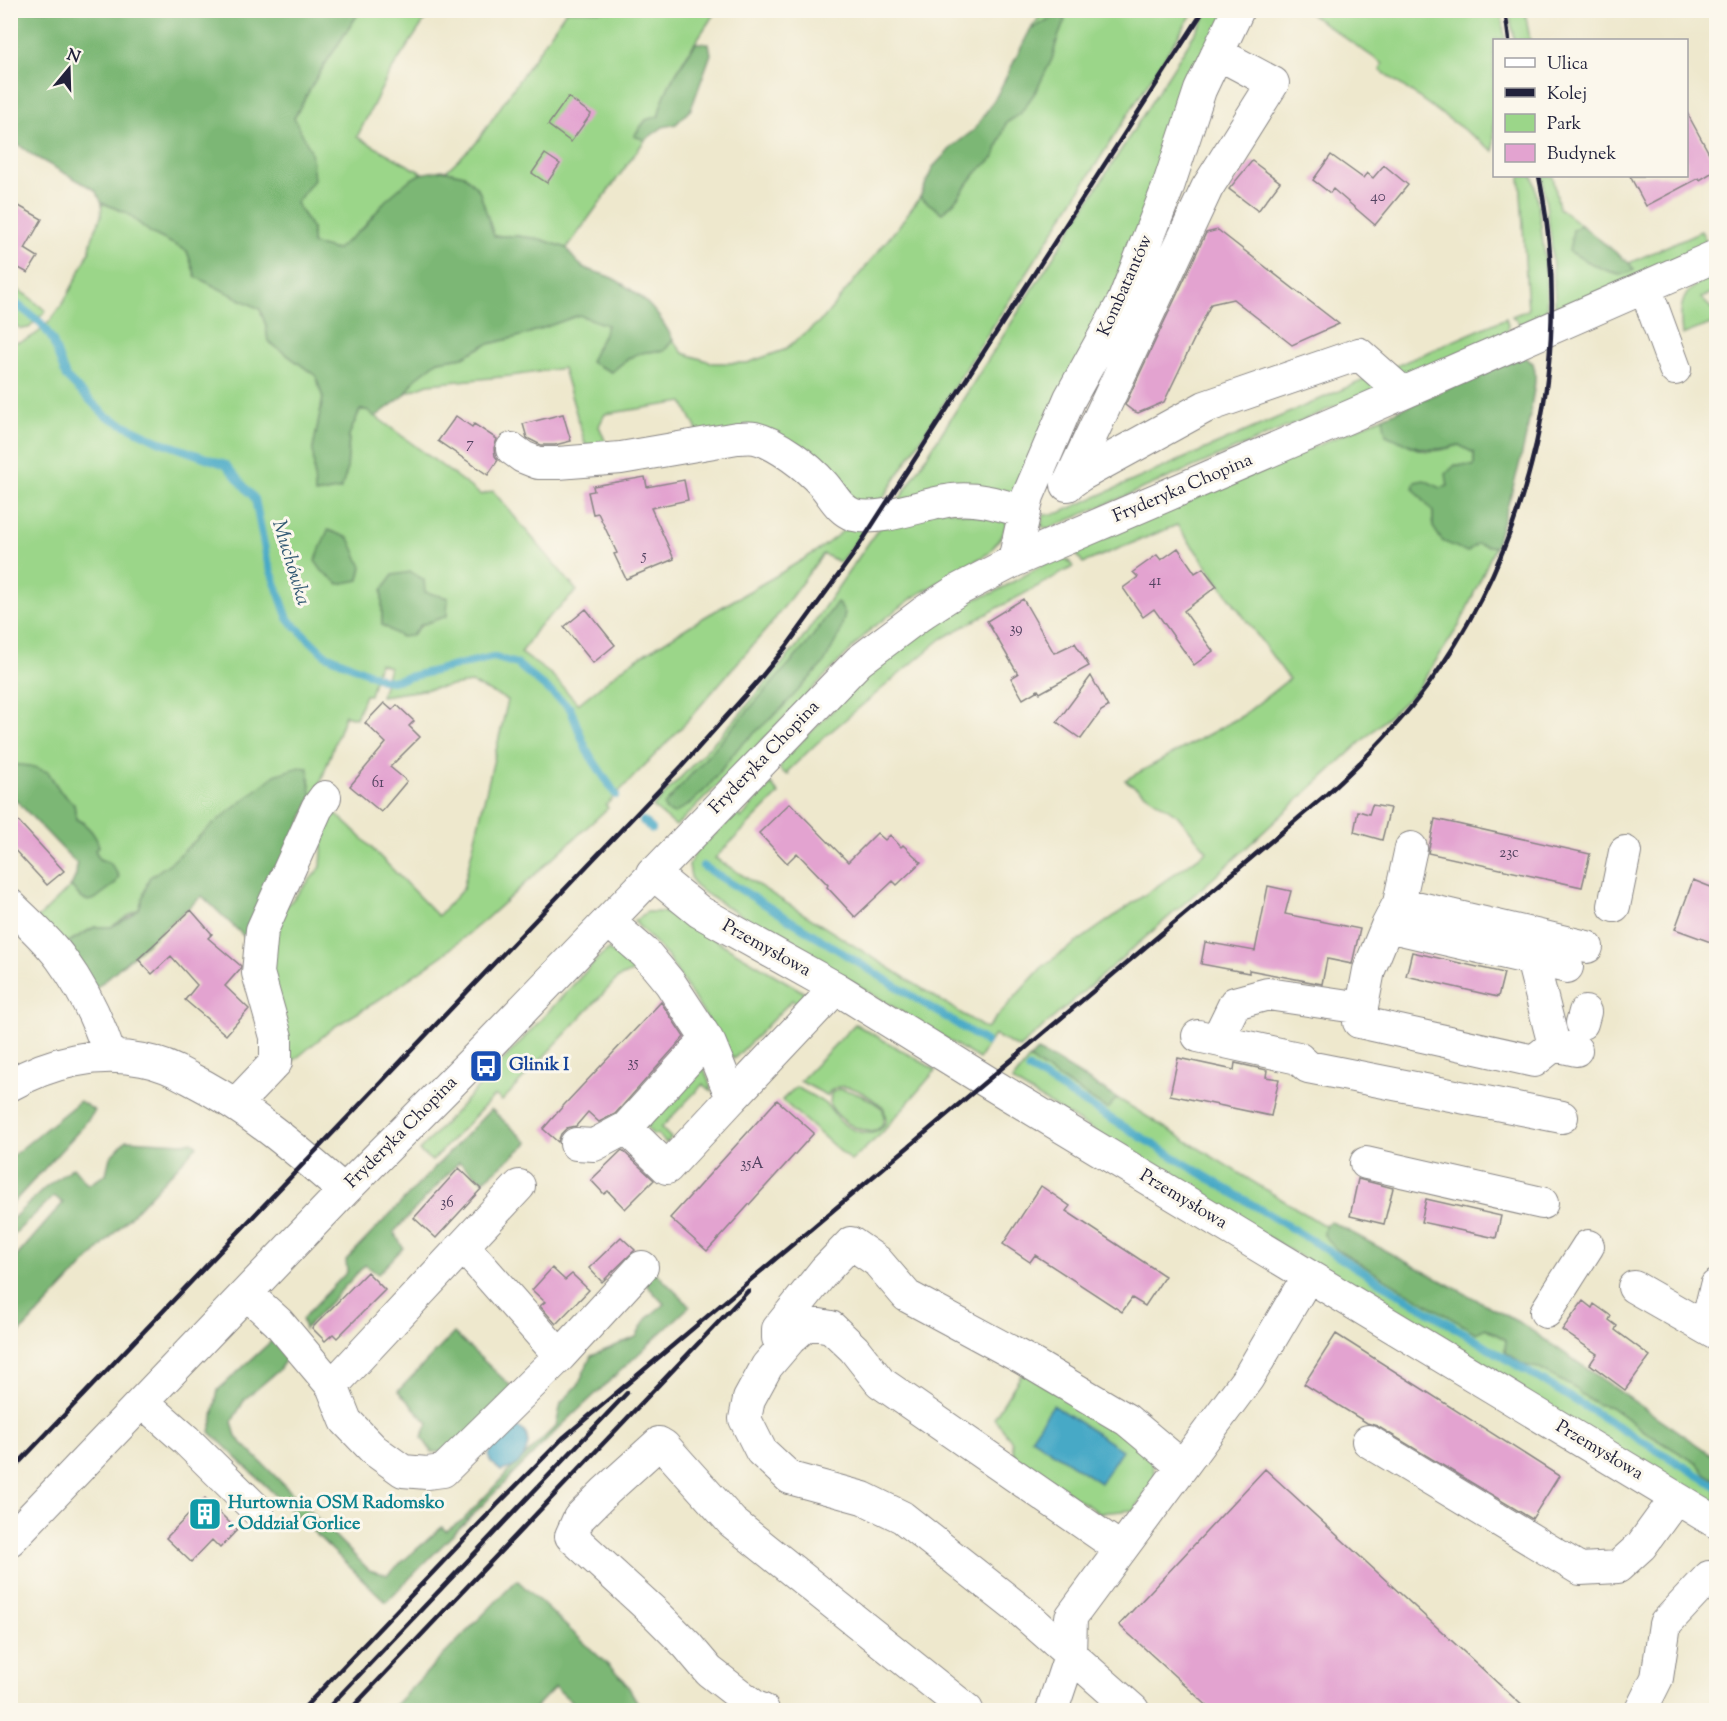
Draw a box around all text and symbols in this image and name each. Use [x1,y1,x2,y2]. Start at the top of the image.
north arrow [39,39,99,99]
legend [1493,39,1688,177]
text: N [63,44,83,70]
text: Ulica [1547,52,1588,78]
text: Kolej [1547,82,1587,108]
text: Park [1547,112,1582,138]
text: Budynek [1547,142,1616,168]
house number: 40 [1370,187,1386,208]
street label: Kombatantów [1092,231,1160,341]
house number: 7 [466,434,474,455]
street label: Fryderyka Chopina [1109,448,1257,530]
water label: Muchówka [263,517,317,609]
house number: 5 [640,546,647,567]
house number: 41 [1149,571,1161,592]
house number: 39 [1009,619,1023,640]
street label: Fryderyka Chopina [704,695,826,821]
house number: 61 [372,773,384,794]
house number: 23c [1499,843,1519,864]
street label: Przemysłowa [717,914,815,984]
bus stop icon: Glinik I [468,1048,504,1084]
place label: Glinik I [509,1053,569,1079]
house number: 35 [627,1053,639,1074]
street label: Fryderyka Chopina [340,1071,464,1195]
house number: 35A [740,1154,764,1175]
street label: Przemysłowa [1134,1164,1232,1236]
house number: 36 [440,1193,454,1214]
street label: Przemysłowa [1550,1415,1648,1487]
place label: Hurtownia OSM Radomsko - Oddział Gorlice [228,1491,445,1538]
building icon: Hurtownia OSM Radomsko - Oddział Gorlice [187,1496,223,1532]

